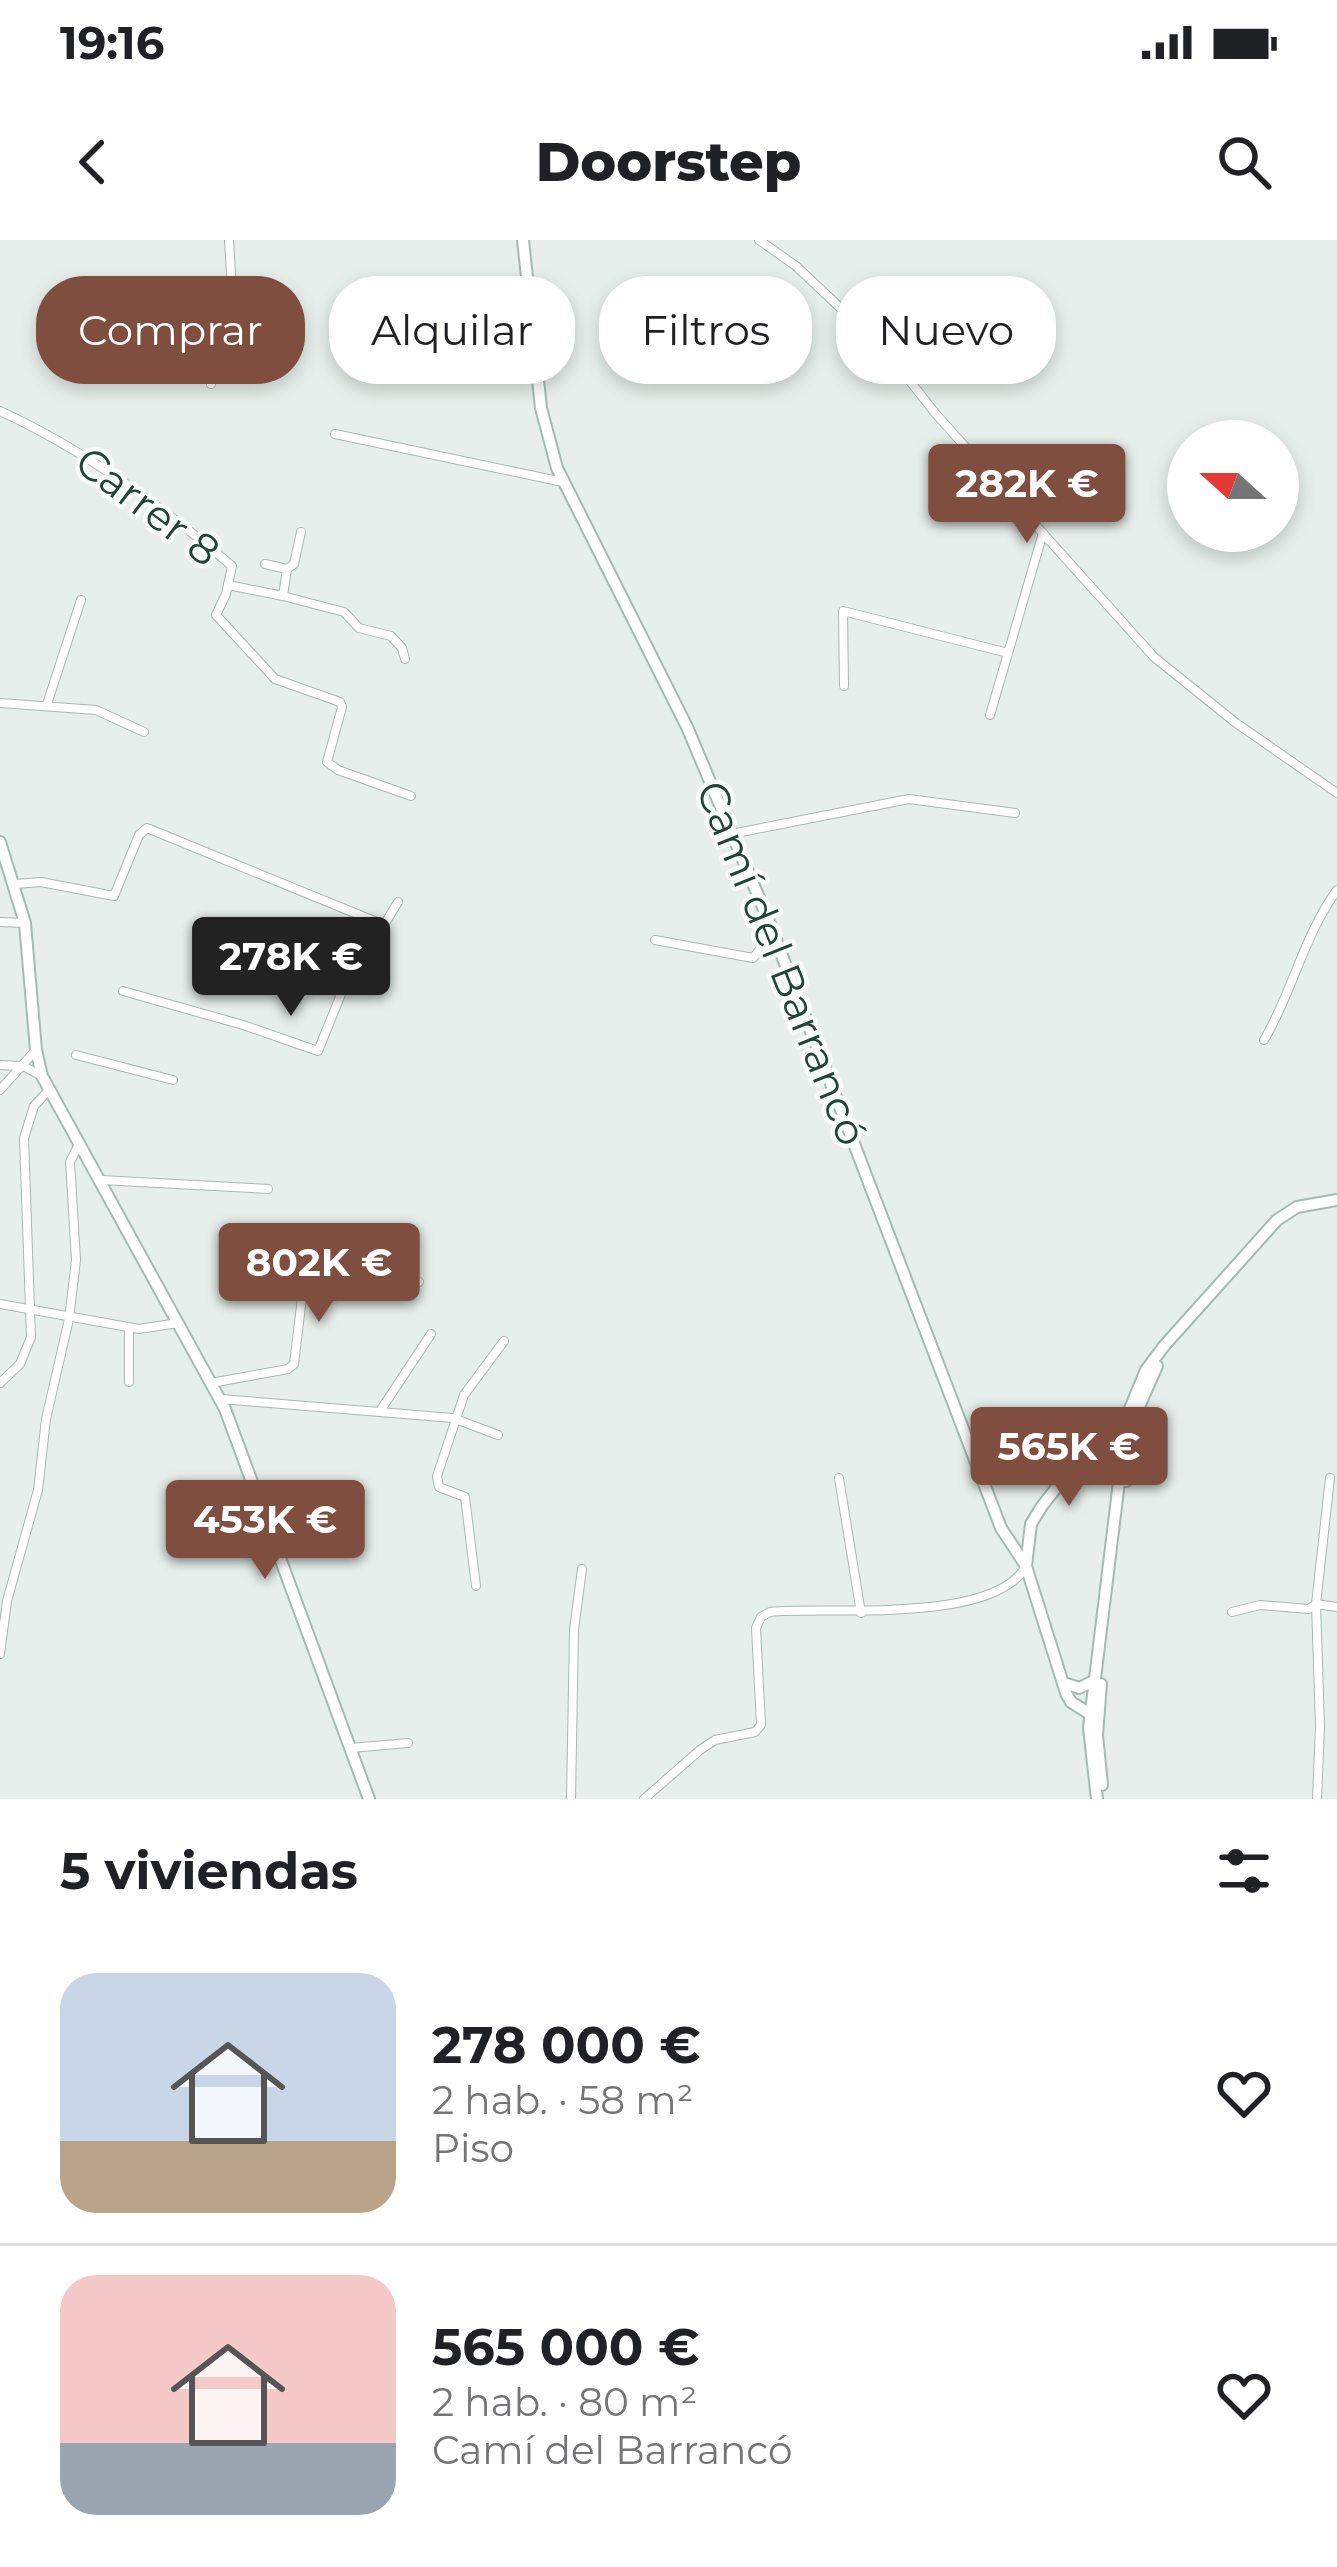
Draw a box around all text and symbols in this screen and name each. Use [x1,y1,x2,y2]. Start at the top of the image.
text: 19:16 [60,15,164,70]
icon: back [60,129,126,195]
text: Doorstep [536,129,801,195]
icon: search [1211,129,1277,195]
chip: Comprar [36,276,305,384]
chip: Alquilar [329,276,575,384]
chip: Filtros [599,276,812,384]
chip: Nuevo [836,276,1056,384]
north arrow [1167,420,1299,552]
map controls [1167,420,1299,552]
street label: Carrer 8 [66,435,230,577]
pin: 282K € [929,444,1125,546]
text: 282K € [955,459,1099,507]
street label: Camí del Barrancó [685,773,879,1153]
pin: 278K € [193,917,389,1019]
text: 278K € [219,932,363,980]
pin: 802K € [221,1223,417,1325]
text: 802K € [246,1238,392,1286]
pin: 565K € [971,1407,1167,1509]
text: 565K € [998,1422,1140,1470]
pin: 453K € [167,1480,363,1582]
text: 453K € [193,1495,337,1543]
icon: filters [1211,1838,1277,1904]
text: 5 viviendas [60,1840,358,1902]
text: 278 000 € [432,2014,701,2076]
icon: home [156,2021,300,2165]
icon: heart [1211,2060,1277,2126]
text: 2 hab. · 58 m² [432,2076,693,2124]
text: Piso [432,2124,514,2172]
text: 565 000 € [432,2316,699,2378]
icon: home [156,2323,300,2467]
icon: heart [1211,2362,1277,2428]
text: 2 hab. · 80 m² [432,2378,697,2426]
text: Camí del Barrancó [432,2426,792,2474]

